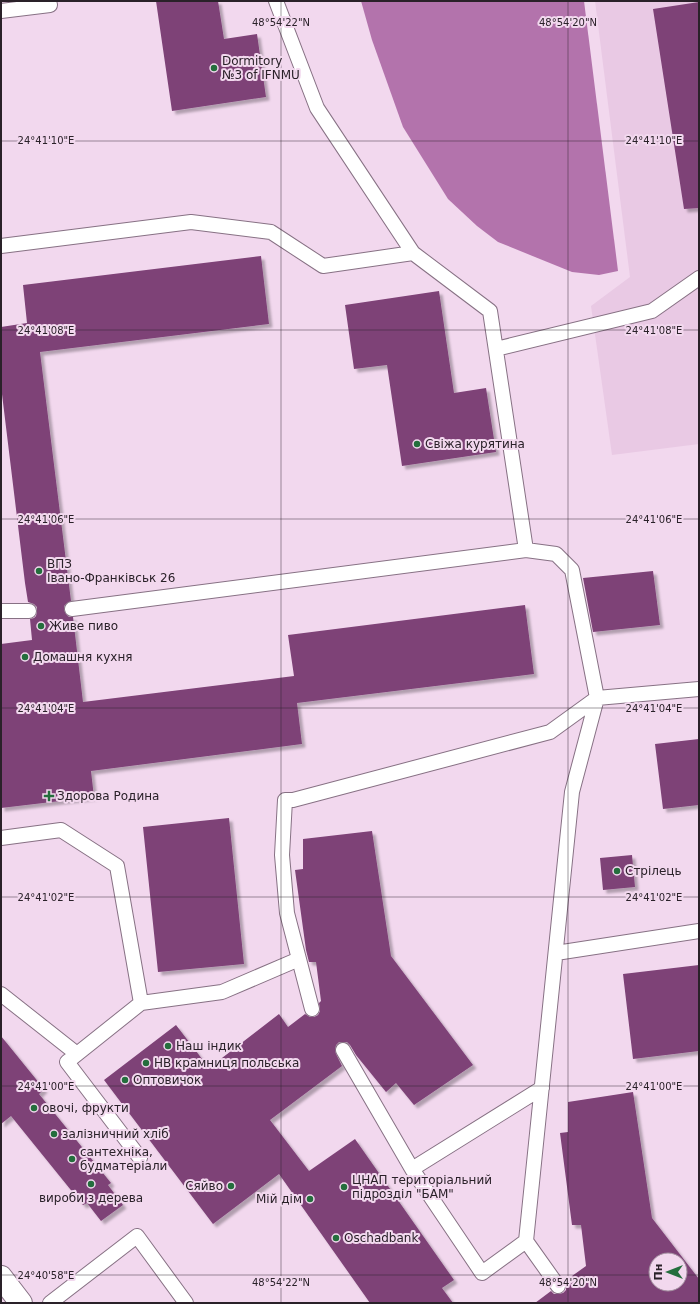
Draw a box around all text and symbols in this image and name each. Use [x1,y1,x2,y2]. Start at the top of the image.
text: 48°54'22"N [252,17,310,28]
text: 48°54'20"N [539,17,597,28]
place label: Dormitory №3 of IFNMU [222,54,300,82]
marker: Dormitory №3 of IFNMU [209,63,219,73]
text: 24°41'10"E [18,135,74,146]
text: 24°41'10"E [626,135,682,146]
text: 24°41'08"E [18,325,74,336]
text: 24°41'08"E [626,325,682,336]
place label: Свіжа курятина [425,437,525,451]
marker: Свіжа курятина [412,439,422,449]
text: 24°41'06"E [18,514,74,525]
text: 24°41'06"E [626,514,682,525]
place label: ВПЗ Івано-Франківськ 26 [47,557,175,585]
marker: ВПЗ Івано-Франківськ 26 [34,566,44,576]
place label: Живе пиво [49,619,118,633]
marker: Живе пиво [36,621,46,631]
place label: Домашня кухня [33,650,133,664]
marker: Домашня кухня [20,652,30,662]
text: 24°41'04"E [18,703,74,714]
text: 24°41'04"E [626,703,682,714]
place label: Здорова Родина [57,789,159,803]
marker: Здорова Родина [44,791,54,801]
place label: Стрілець [625,864,682,878]
marker: Стрілець [612,866,622,876]
text: 24°41'02"E [18,892,74,903]
text: 24°41'02"E [626,892,682,903]
place label: Наш індик [176,1039,242,1053]
marker: Наш індик [163,1041,173,1051]
place label: НВ крамниця польська [154,1056,299,1070]
marker: НВ крамниця польська [141,1058,151,1068]
place label: Оптовичок [133,1073,201,1087]
marker: Оптовичок [120,1075,130,1085]
text: 24°41'00"E [18,1081,74,1092]
text: 24°41'00"E [626,1081,682,1092]
place label: овочі, фрукти [42,1101,129,1115]
marker: овочі, фрукти [29,1103,39,1113]
place label: залізничний хліб [62,1127,169,1141]
marker: залізничний хліб [49,1129,59,1139]
place label: сантехніка, будматеріали [80,1145,167,1173]
marker: сантехніка, будматеріали [67,1154,77,1164]
place label: ЦНАП територіальний підрозділ "БАМ" [352,1173,492,1201]
marker: вироби з дерева [86,1179,96,1189]
place label: Сяйво [185,1179,223,1193]
marker: Сяйво [226,1181,236,1191]
marker: ЦНАП територіальний підрозділ "БАМ" [339,1182,349,1192]
place label: вироби з дерева [39,1191,143,1205]
place label: Мій дім [256,1192,302,1206]
marker: Мій дім [305,1194,315,1204]
place label: Oschadbank [344,1231,418,1245]
marker: Oschadbank [331,1233,341,1243]
north arrow [648,1252,688,1292]
text: Пн [652,1264,665,1280]
text: 24°40'58"E [18,1270,74,1281]
text: 48°54'22"N [252,1277,310,1288]
text: 48°54'20"N [539,1277,597,1288]

